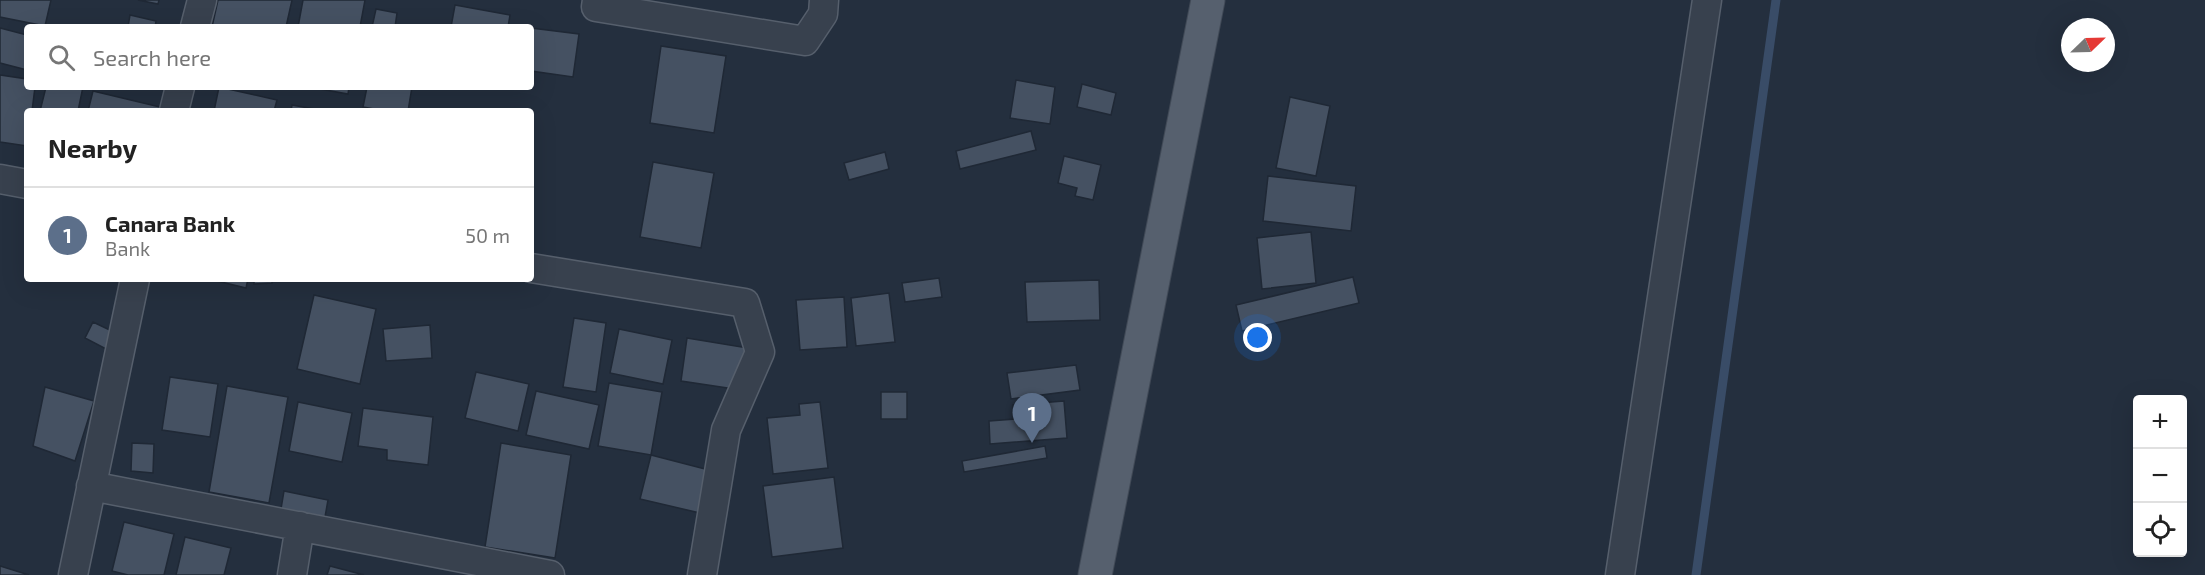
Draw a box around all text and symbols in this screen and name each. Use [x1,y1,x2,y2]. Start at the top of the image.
north arrow [2061,18,2115,72]
search box [24,24,534,90]
icon: search [45,41,78,74]
text: Search here [93,44,211,70]
text: Nearby [48,132,137,163]
text: Canara Bank [105,210,235,236]
text: 1 [63,223,72,247]
text: 50 m [465,223,510,247]
text: Bank [105,236,150,260]
your location [1243,323,1272,352]
pin: 1 [1012,394,1052,443]
map controls [2133,395,2187,557]
button: + [2133,395,2187,449]
button: − [2133,449,2187,503]
button: locate [2133,503,2187,557]

